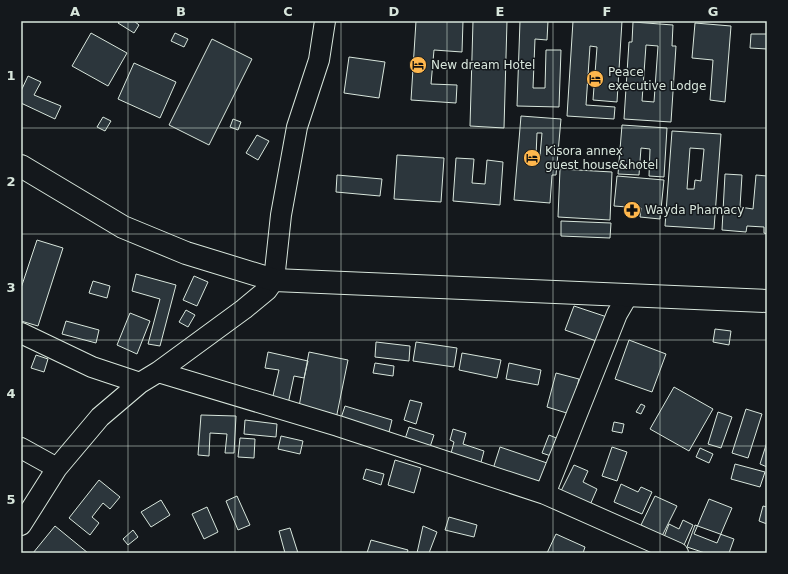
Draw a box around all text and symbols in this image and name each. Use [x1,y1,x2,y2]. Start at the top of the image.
text: A [70,4,80,19]
text: B [176,4,186,19]
text: C [283,4,293,19]
text: D [389,4,400,19]
text: E [496,4,504,19]
text: F [603,4,611,19]
text: G [708,4,718,19]
hotel icon: New dream Hotel [408,55,428,75]
place label: New dream Hotel [431,58,535,72]
place label: Peace executive Lodge [608,65,706,93]
text: 1 [6,68,16,83]
hotel icon: Peace executive Lodge [585,69,605,89]
place label: Kisora annex guest house&hotel [545,144,658,172]
hotel icon: Kisora annex guest house&hotel [522,148,542,168]
text: 2 [6,174,16,189]
pharmacy icon: Wayda Phamacy [622,200,642,220]
place label: Wayda Phamacy [645,203,744,217]
text: 3 [6,280,16,295]
text: 4 [6,386,16,401]
text: 5 [6,492,16,507]

